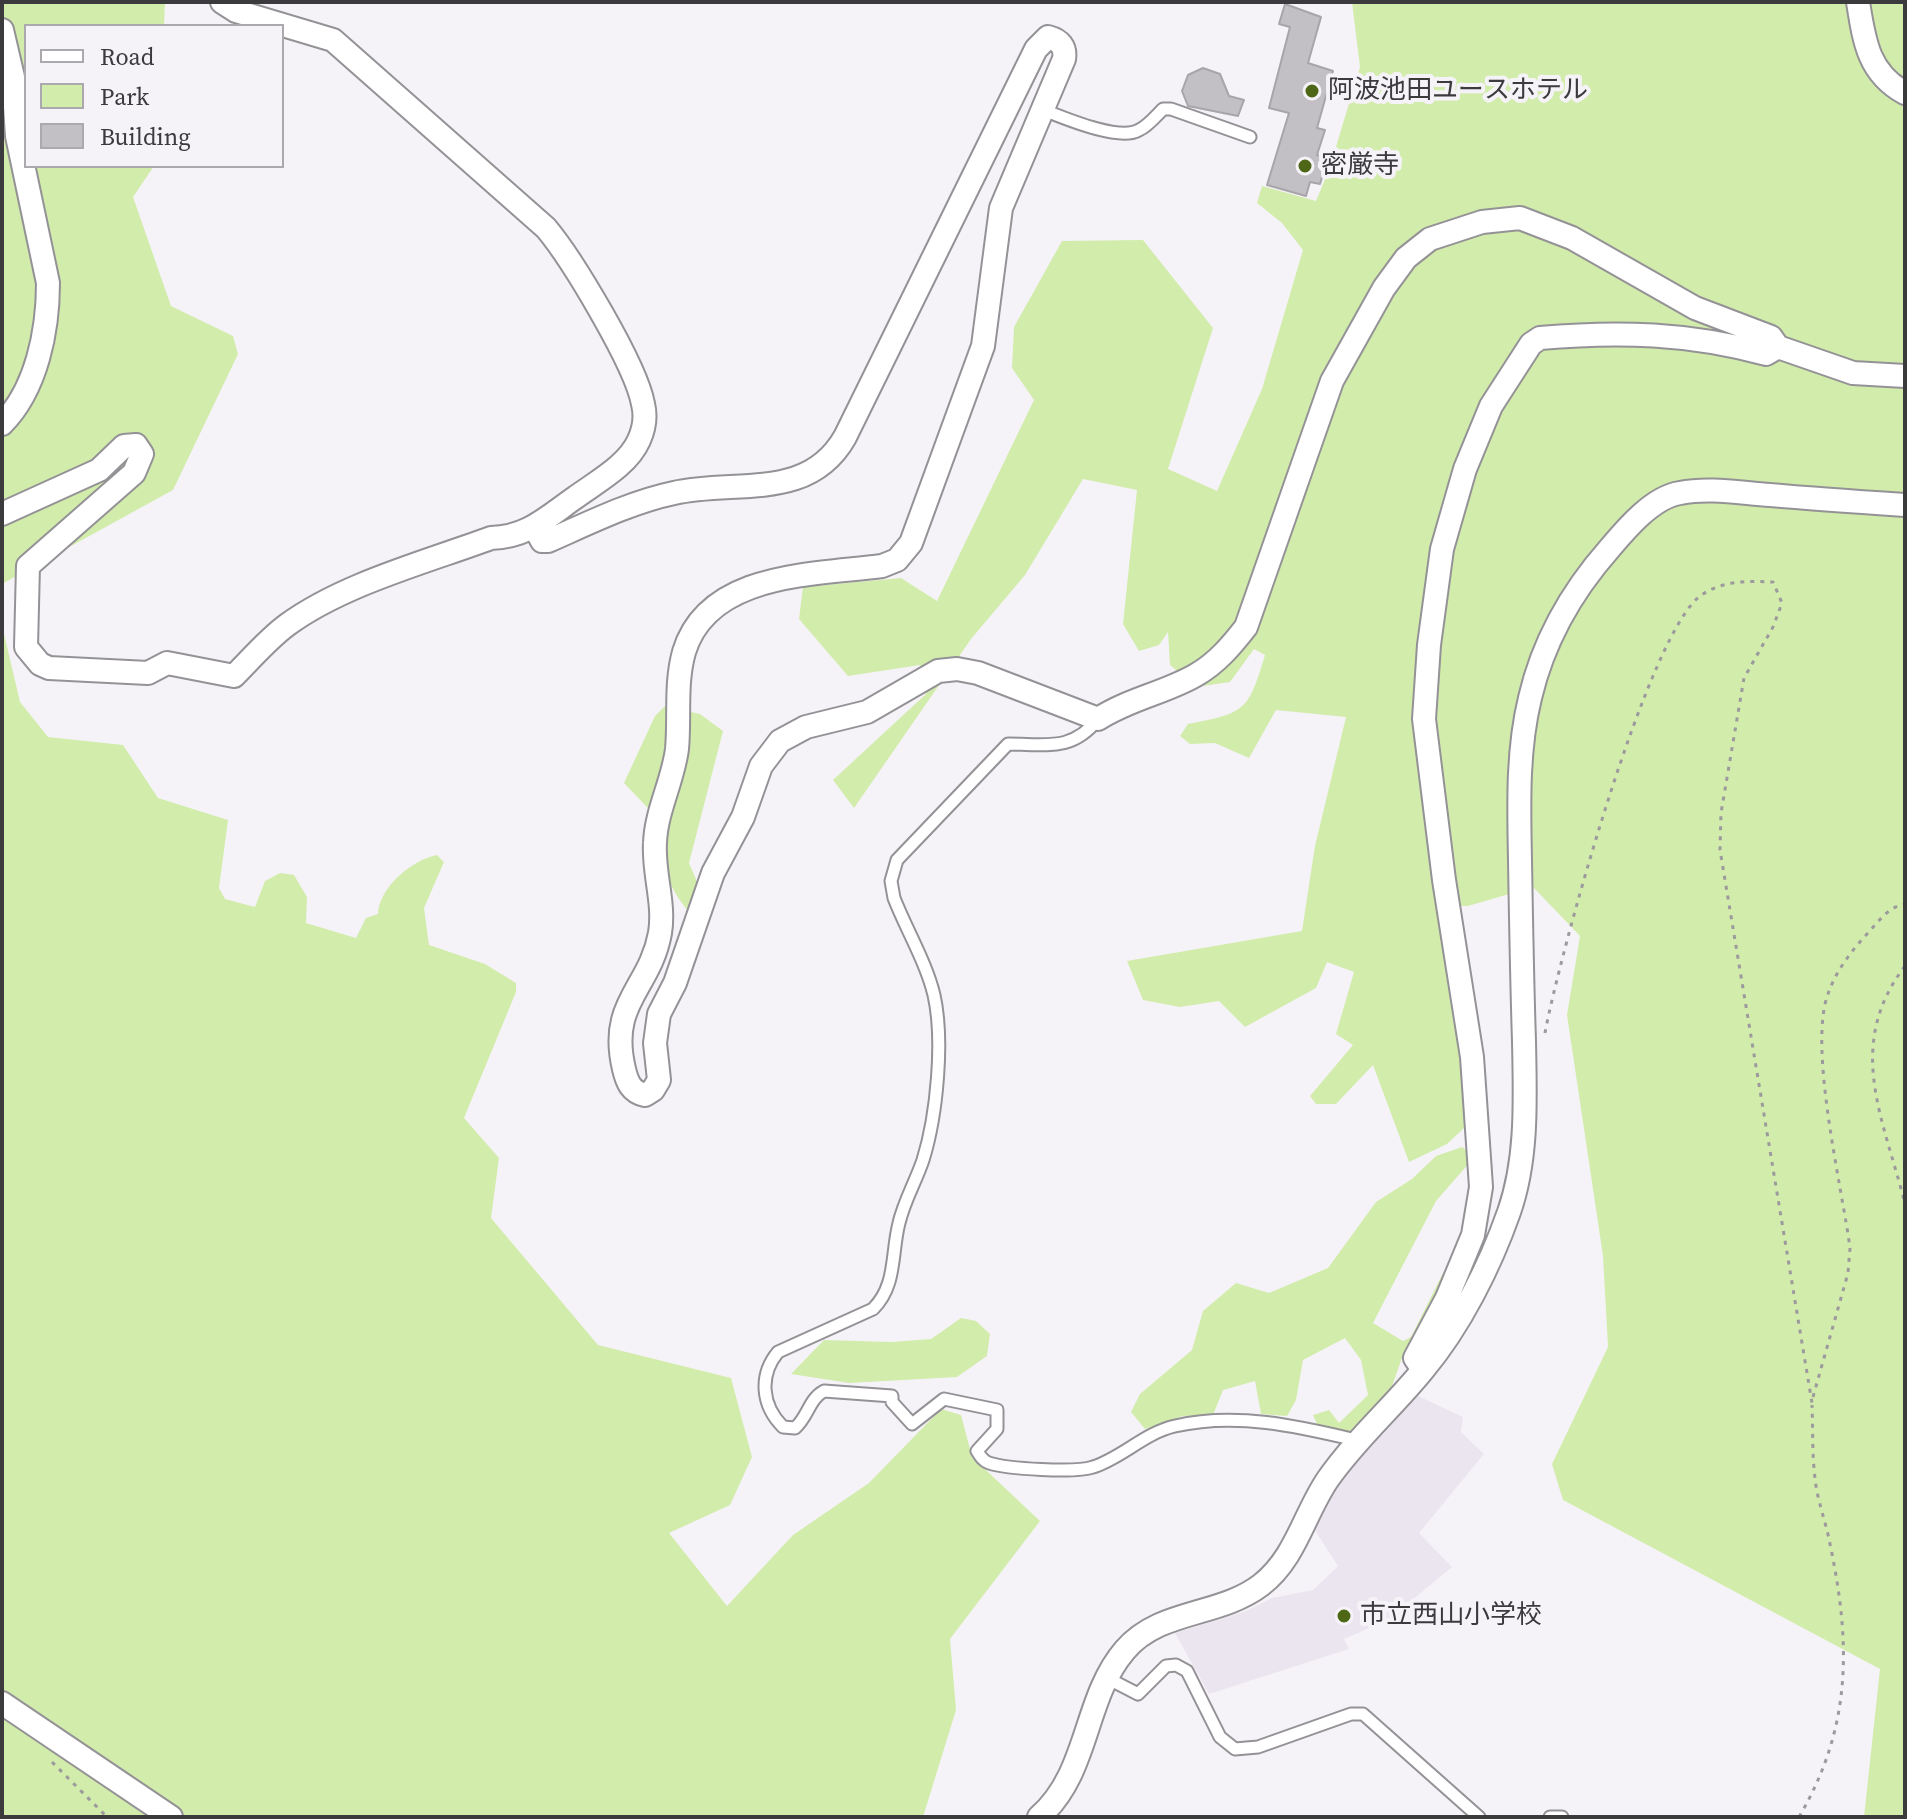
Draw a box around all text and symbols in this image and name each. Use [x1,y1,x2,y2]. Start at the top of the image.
legend [24,24,284,168]
text: Road [100,40,154,73]
place label: 阿波池田ユースホテル [1328,75,1588,107]
text: Park [100,80,149,113]
marker: 阿波池田ユースホテル [1303,82,1321,100]
text: Building [100,120,191,153]
place label: 密厳寺 [1321,150,1399,182]
marker: 密厳寺 [1296,157,1314,175]
place label: 市立西山小学校 [1360,1600,1542,1632]
marker: 市立西山小学校 [1335,1607,1353,1625]

